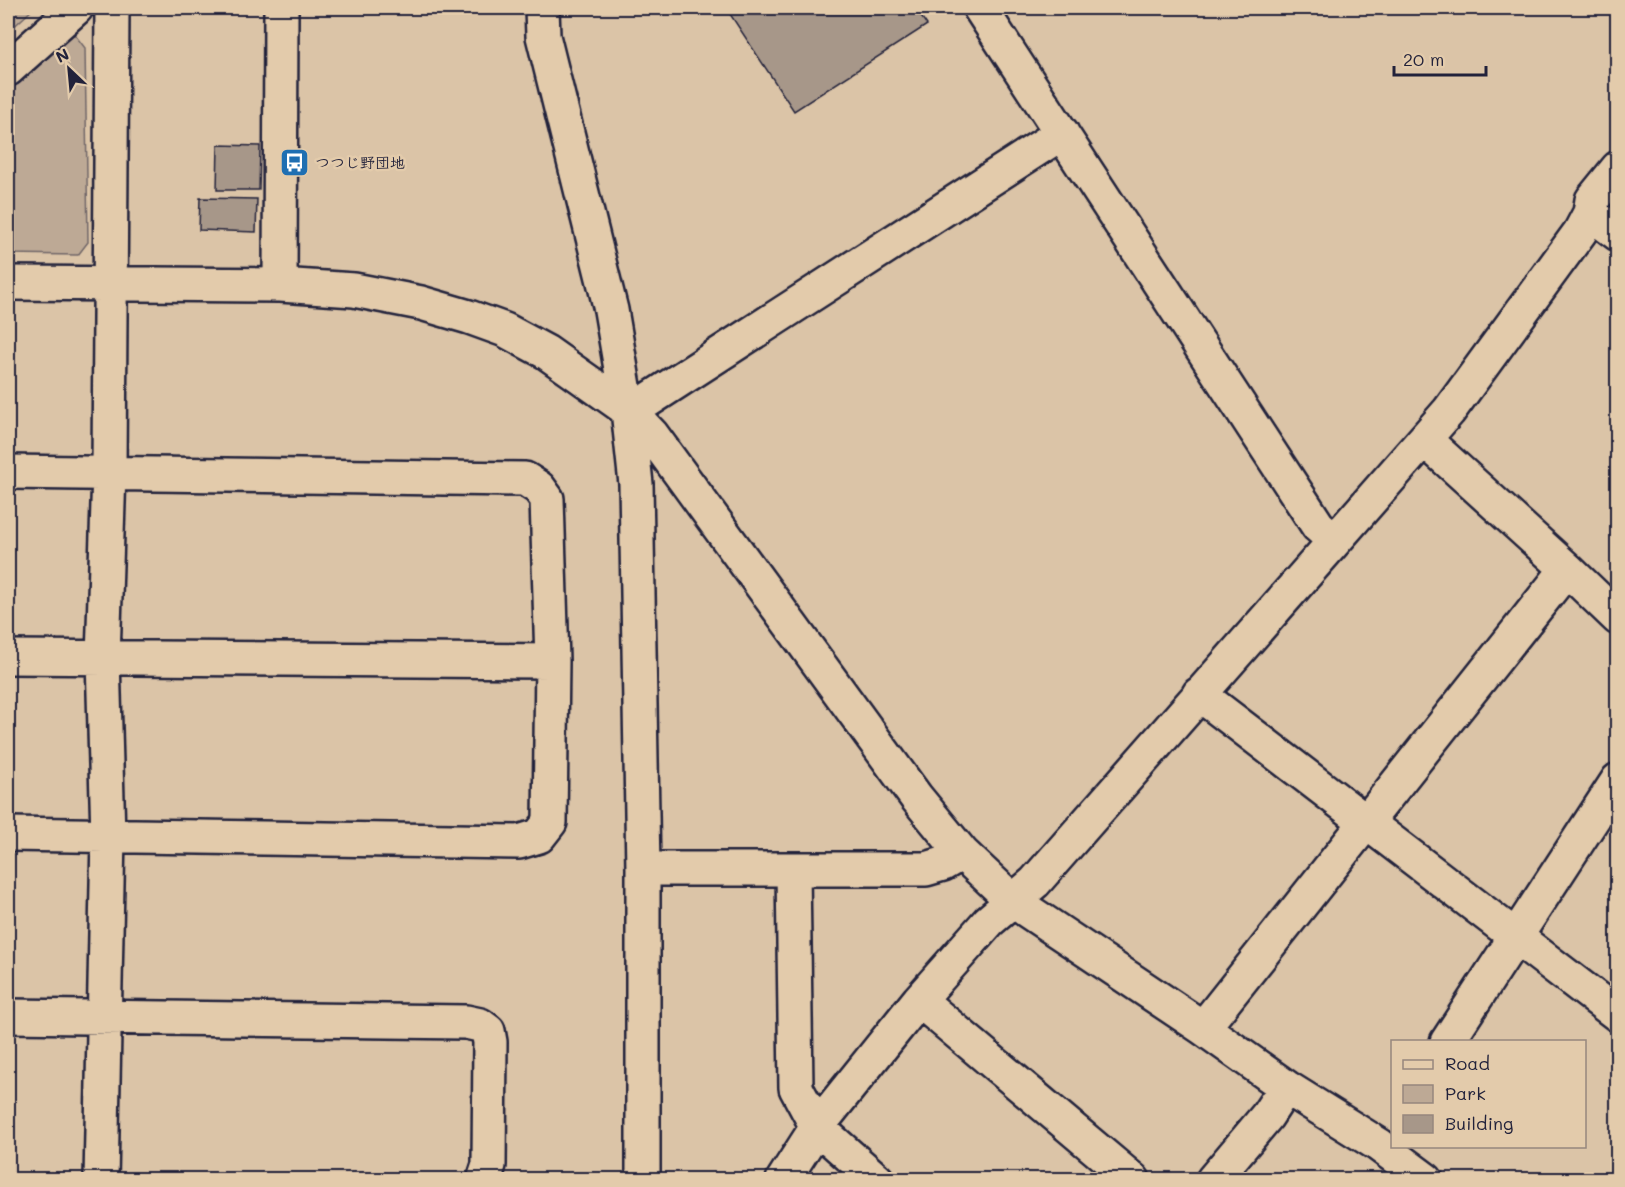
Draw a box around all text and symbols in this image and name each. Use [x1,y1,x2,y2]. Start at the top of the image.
north arrow [39,39,99,99]
scale bar [1394,39,1486,77]
text: N [52,43,72,67]
text: 20 m [1403,47,1444,71]
bus stop icon: つつじ野団地 [278,147,310,179]
place label: つつじ野団地 [315,152,405,172]
legend [1391,1040,1586,1148]
text: Road [1445,1051,1490,1075]
text: Park [1445,1081,1486,1105]
text: Building [1445,1111,1513,1135]

